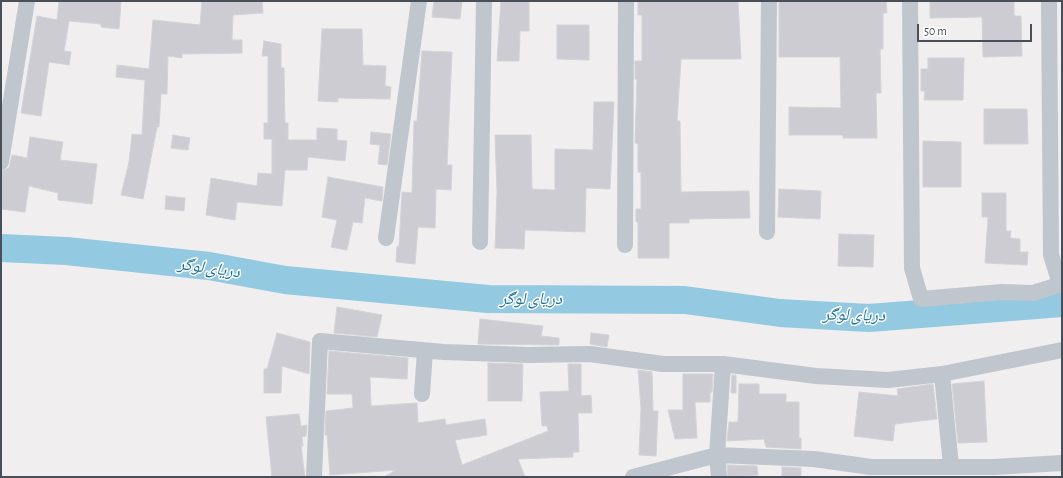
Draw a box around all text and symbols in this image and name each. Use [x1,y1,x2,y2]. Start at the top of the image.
scale bar [919,16,1034,42]
text: 50 m [924,25,947,37]
water label: دریای لوگر [177,254,241,282]
water label: دریای لوگر [500,289,562,309]
water label: دریای لوگر [823,304,885,326]

